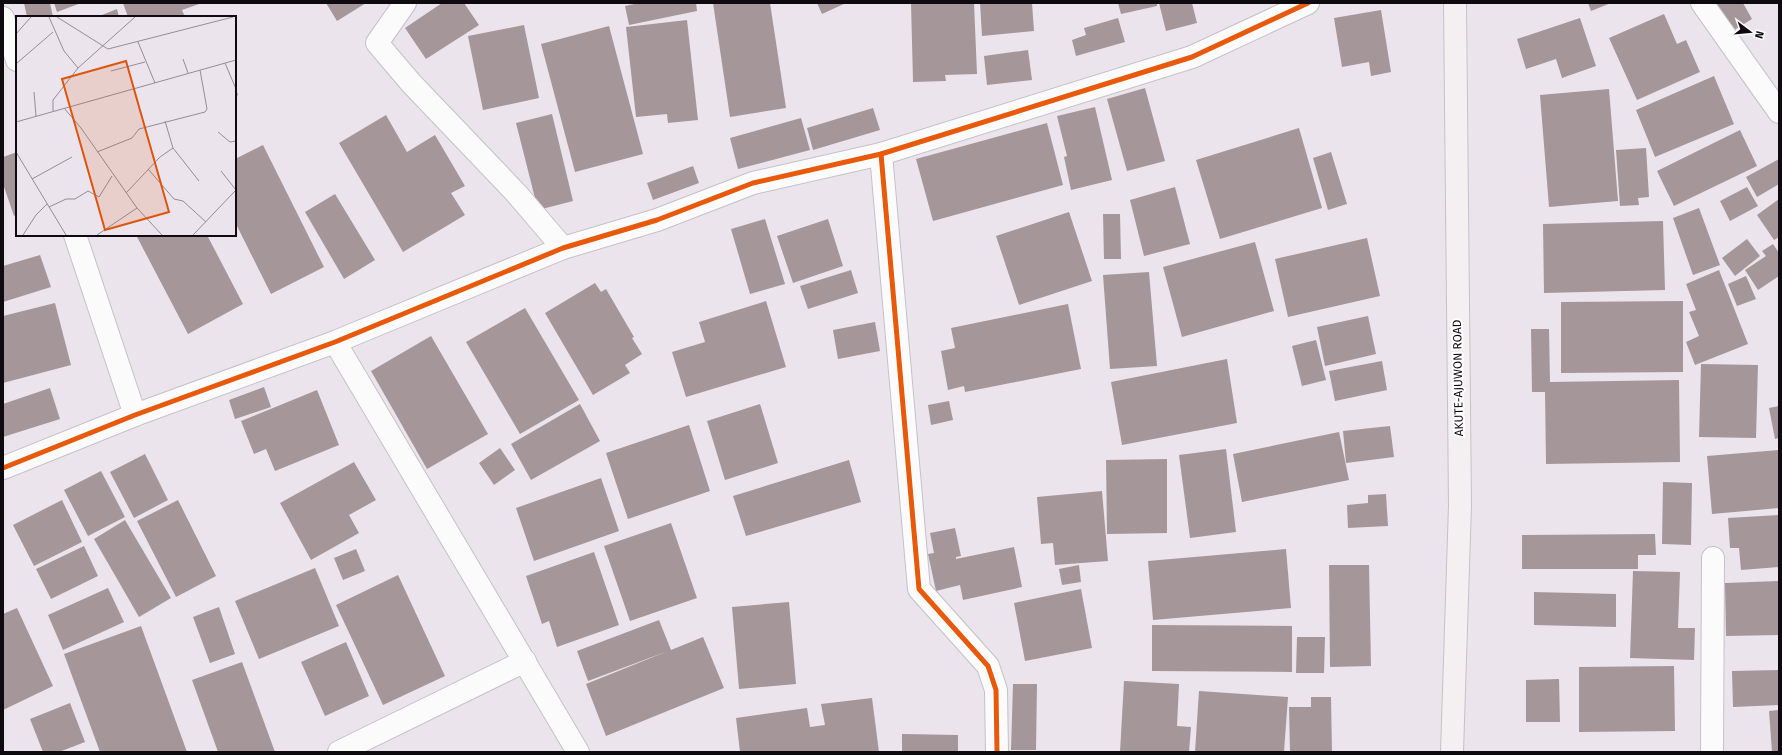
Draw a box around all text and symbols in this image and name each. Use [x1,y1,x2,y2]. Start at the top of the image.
north arrow [1730,12,1770,52]
inset map [16,16,236,236]
text: N [1752,29,1766,40]
street label: AKUTE-AJUWON ROAD [1450,319,1466,437]

